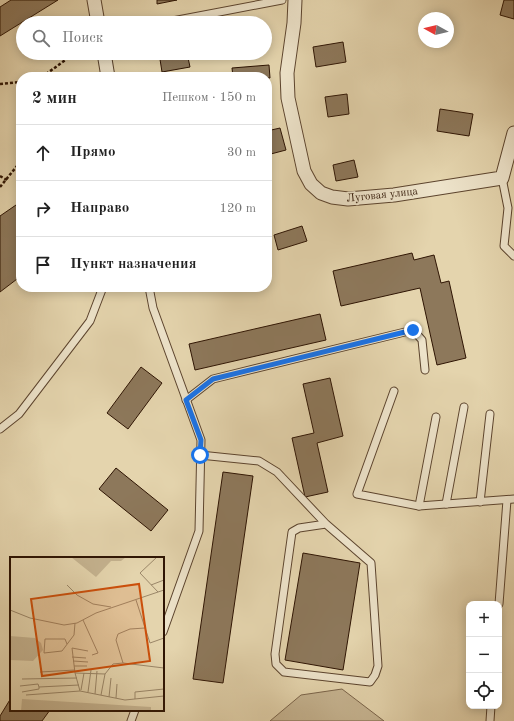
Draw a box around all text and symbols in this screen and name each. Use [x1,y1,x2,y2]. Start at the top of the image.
north arrow [418,12,454,48]
search box [16,16,272,60]
icon: search [30,27,52,49]
text: Поиск [62,31,103,46]
text: 2 мин [32,90,77,107]
text: Пешком · 150 m [162,91,256,104]
icon: ahead [32,142,54,164]
text: Прямо [70,145,116,160]
text: 30 m [227,146,256,159]
street label: Луговая улица [346,186,419,205]
icon: right [32,198,54,220]
text: Направо [70,201,129,216]
text: 120 m [219,202,256,215]
icon: arrive [32,254,54,276]
text: Пункт назначения [70,257,197,272]
route end [404,321,422,339]
route start [191,446,209,464]
inset map [10,557,164,711]
map controls [466,601,502,709]
button: + [466,601,502,637]
button: − [466,637,502,673]
button: locate [466,673,502,709]

